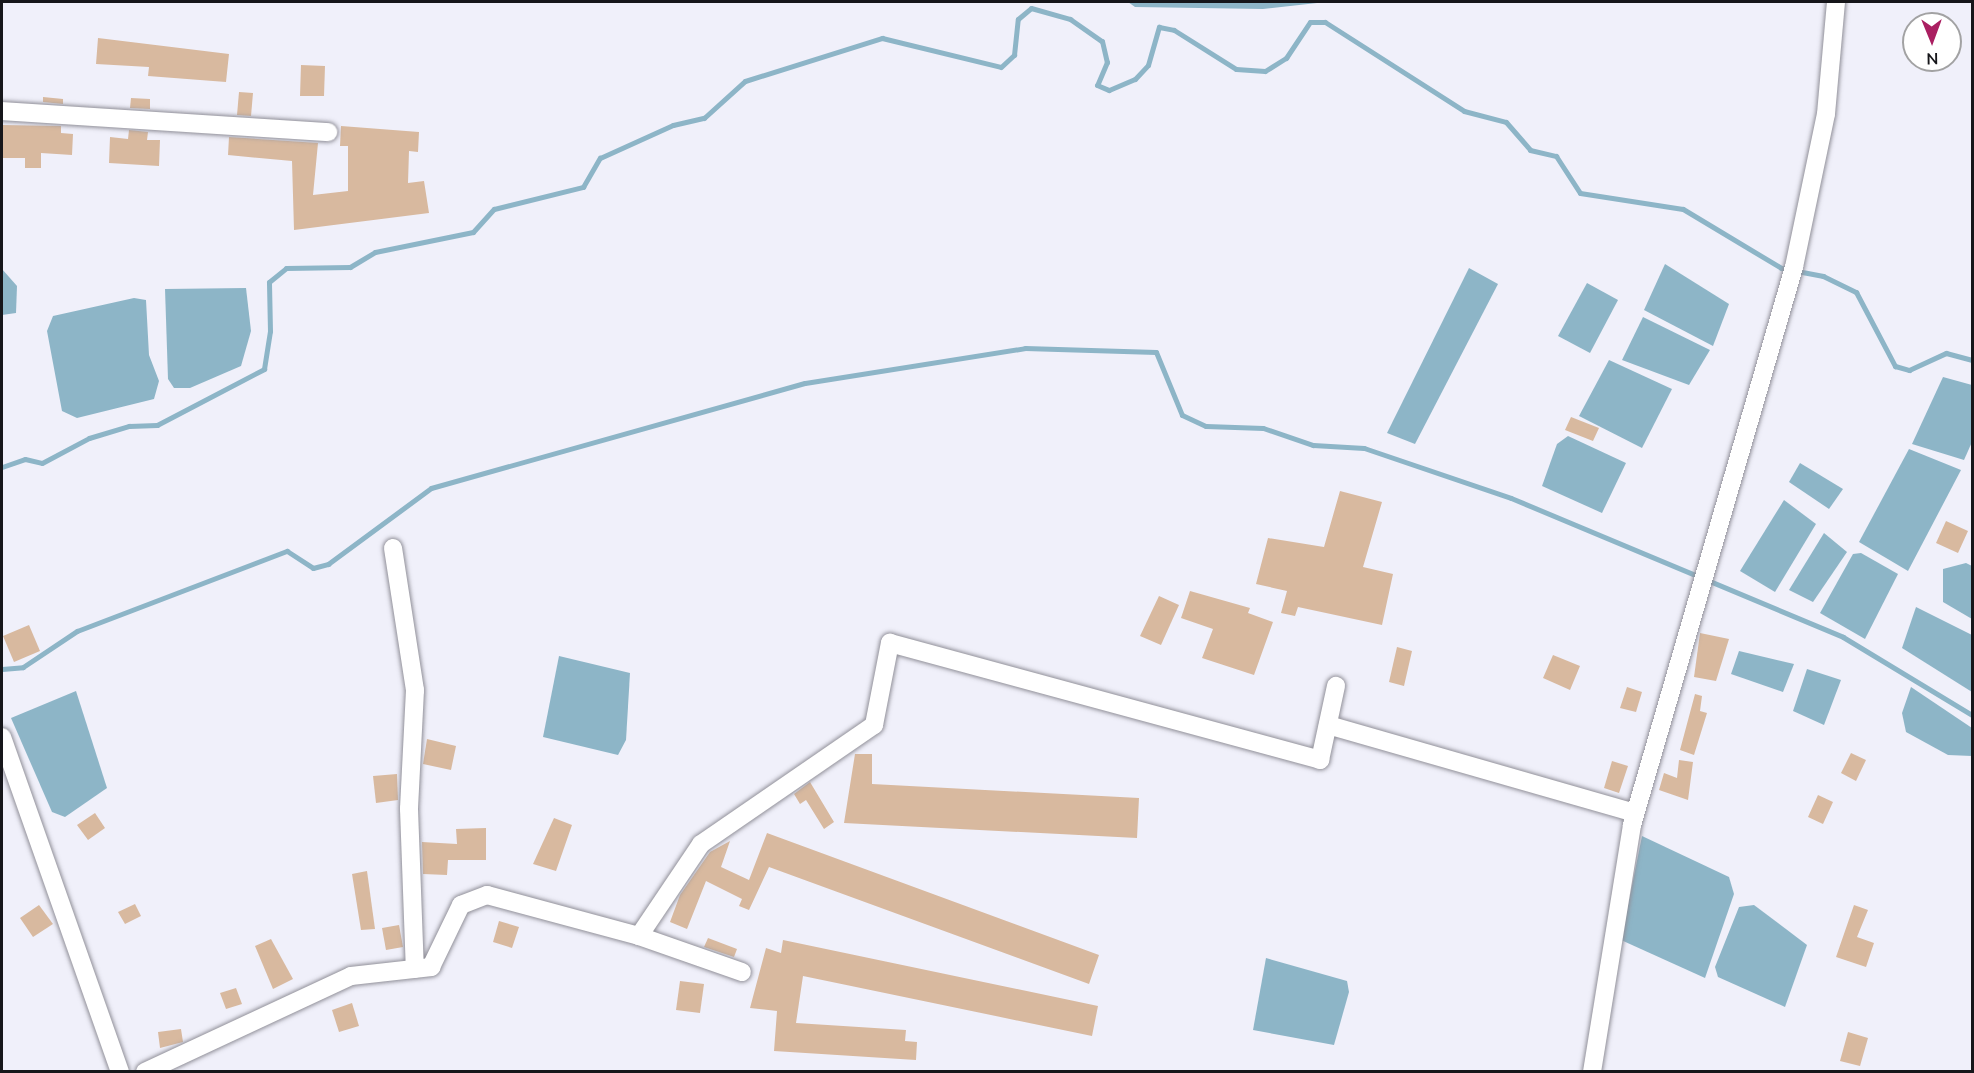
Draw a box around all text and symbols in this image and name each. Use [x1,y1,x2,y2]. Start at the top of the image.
north arrow [1902,12,1962,72]
text: N [1926,47,1938,69]

